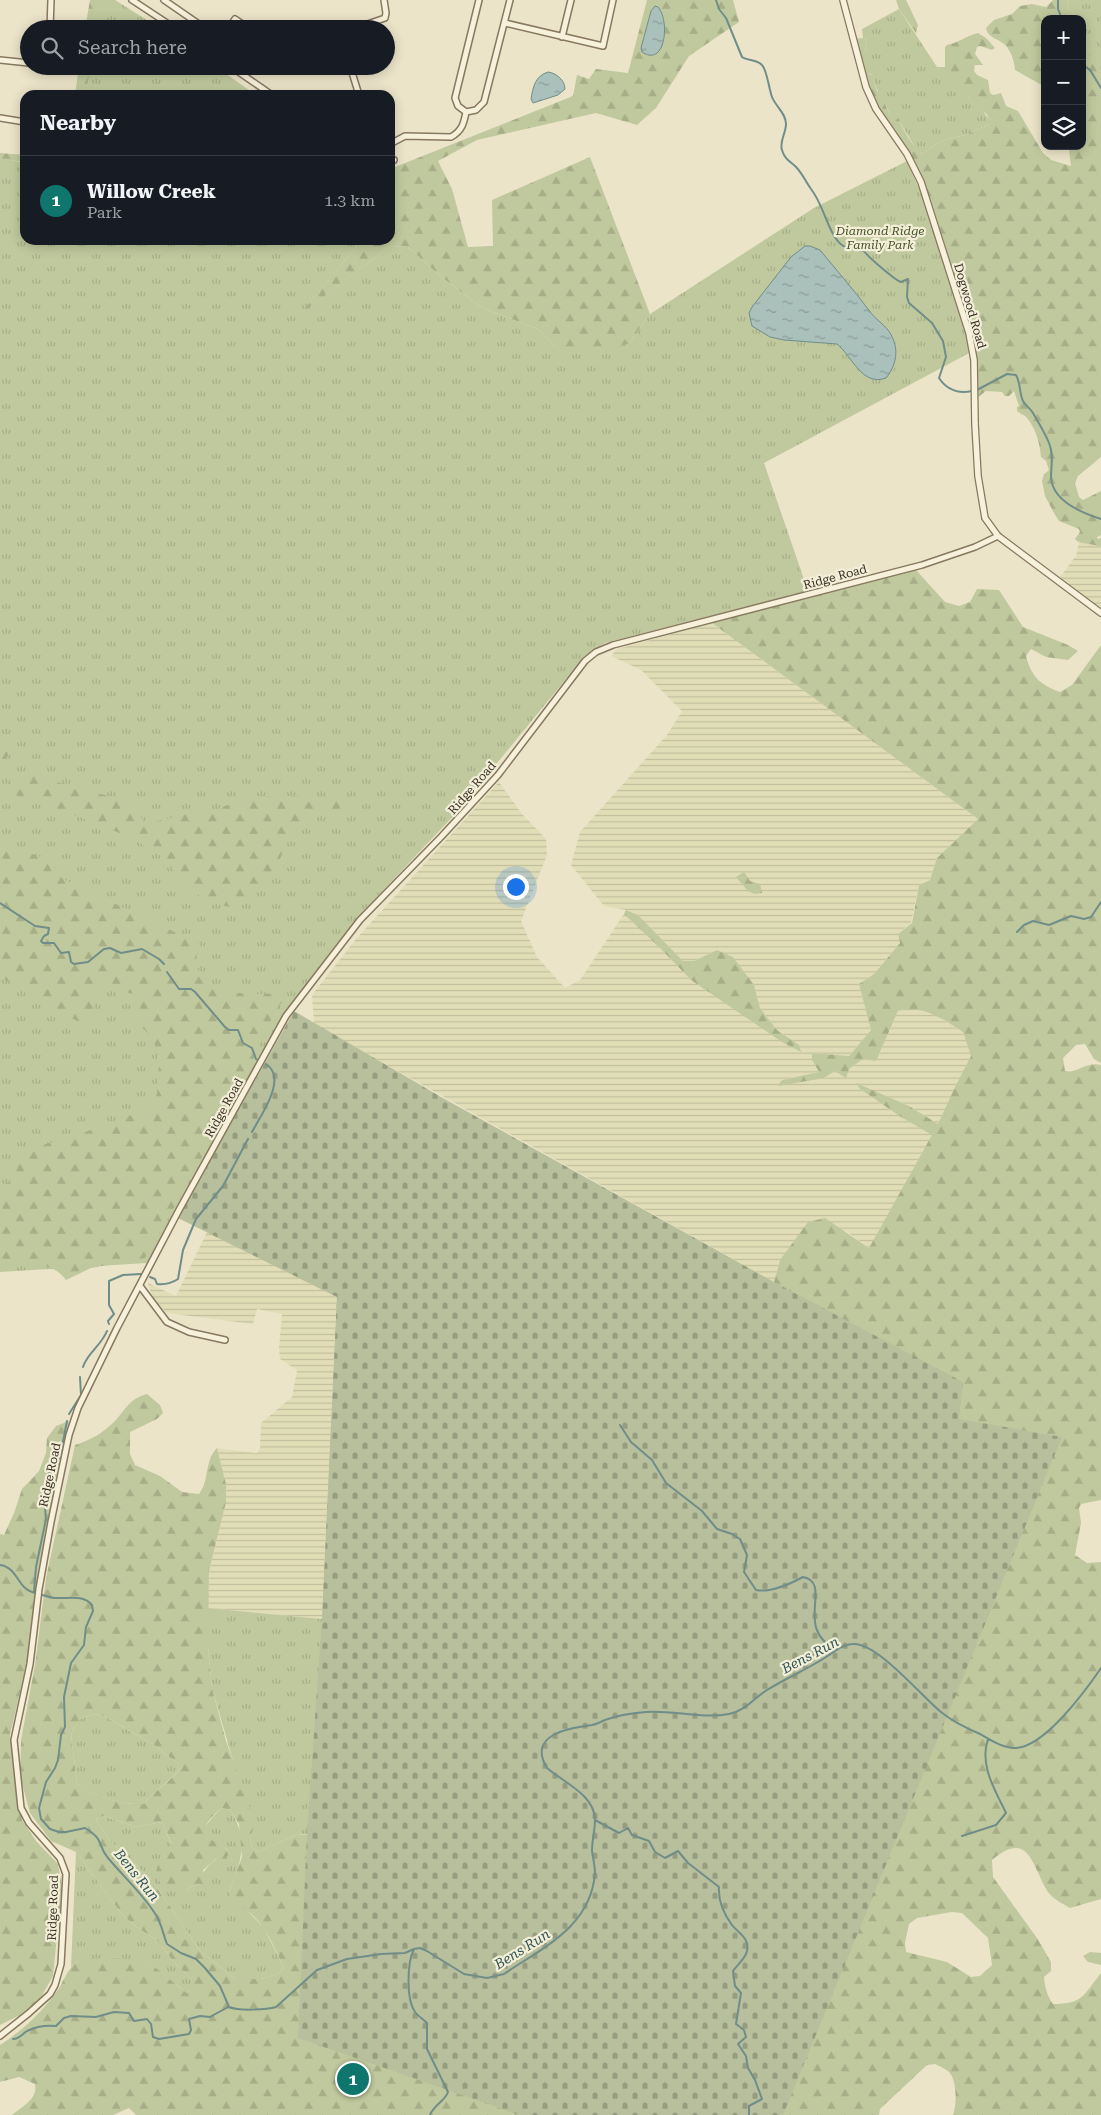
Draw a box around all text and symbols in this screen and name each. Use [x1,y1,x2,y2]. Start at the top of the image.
map controls [1041,15,1086,150]
button: + [1041,15,1086,60]
search box [20,20,395,75]
icon: search [38,34,66,62]
text: Search here [78,36,187,59]
button: − [1041,60,1086,105]
button: layers [1041,105,1086,150]
text: Nearby [40,111,116,135]
text: Willow Creek [87,180,216,203]
text: 1 [52,191,60,210]
text: 1.3 km [324,191,375,210]
text: Park [87,203,122,222]
park label: Diamond Ridge Family Park [835,224,924,252]
street label: Dogwood Road [951,262,989,351]
street label: Ridge Road [802,562,869,592]
street label: Ridge Road [445,758,499,817]
your location [503,874,529,900]
street label: Ridge Road [202,1076,246,1140]
street label: Ridge Road [36,1441,64,1508]
water label: Bens Run [778,1633,842,1677]
water label: Bens Run [111,1845,163,1904]
street label: Ridge Road [45,1875,61,1941]
water label: Bens Run [491,1926,553,1973]
pin: 1 [337,2060,369,2098]

